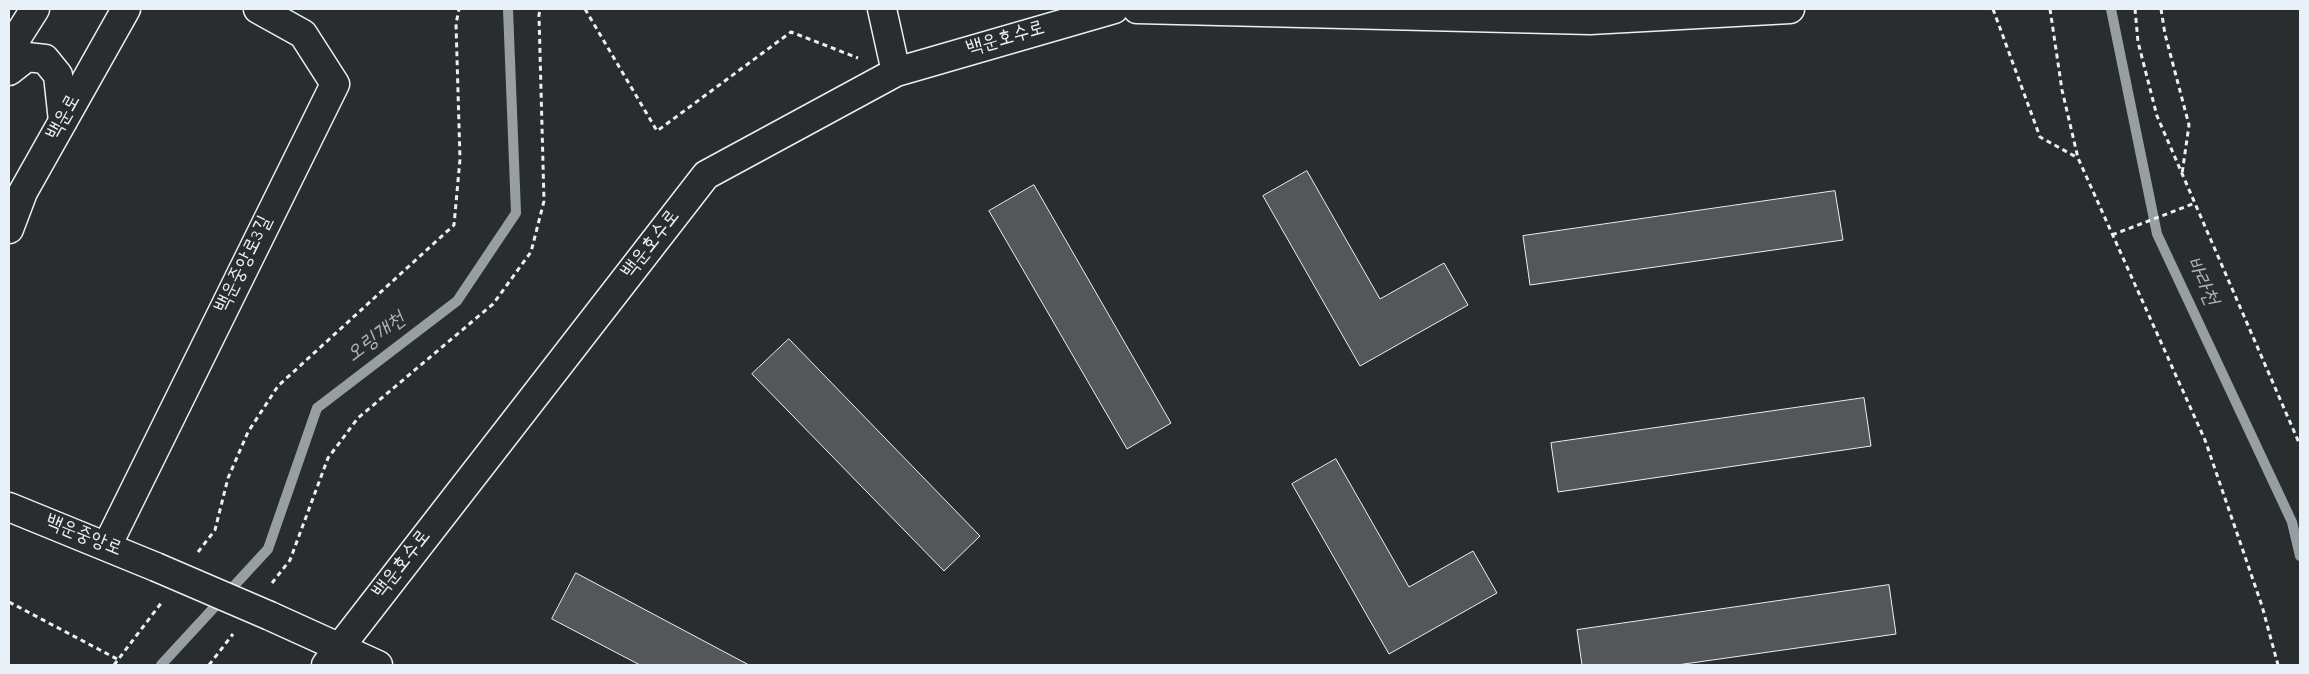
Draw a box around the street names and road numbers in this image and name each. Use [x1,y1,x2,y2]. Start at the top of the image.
street label: 백운호수로 [964,17,1048,63]
street label: 백운로 [43,91,87,145]
street label: 백운호수로 [618,206,686,284]
street label: 백운중앙로3길 [211,213,279,317]
street label: 백운중앙로 [41,511,125,563]
street label: 백운호수로 [369,526,437,604]

